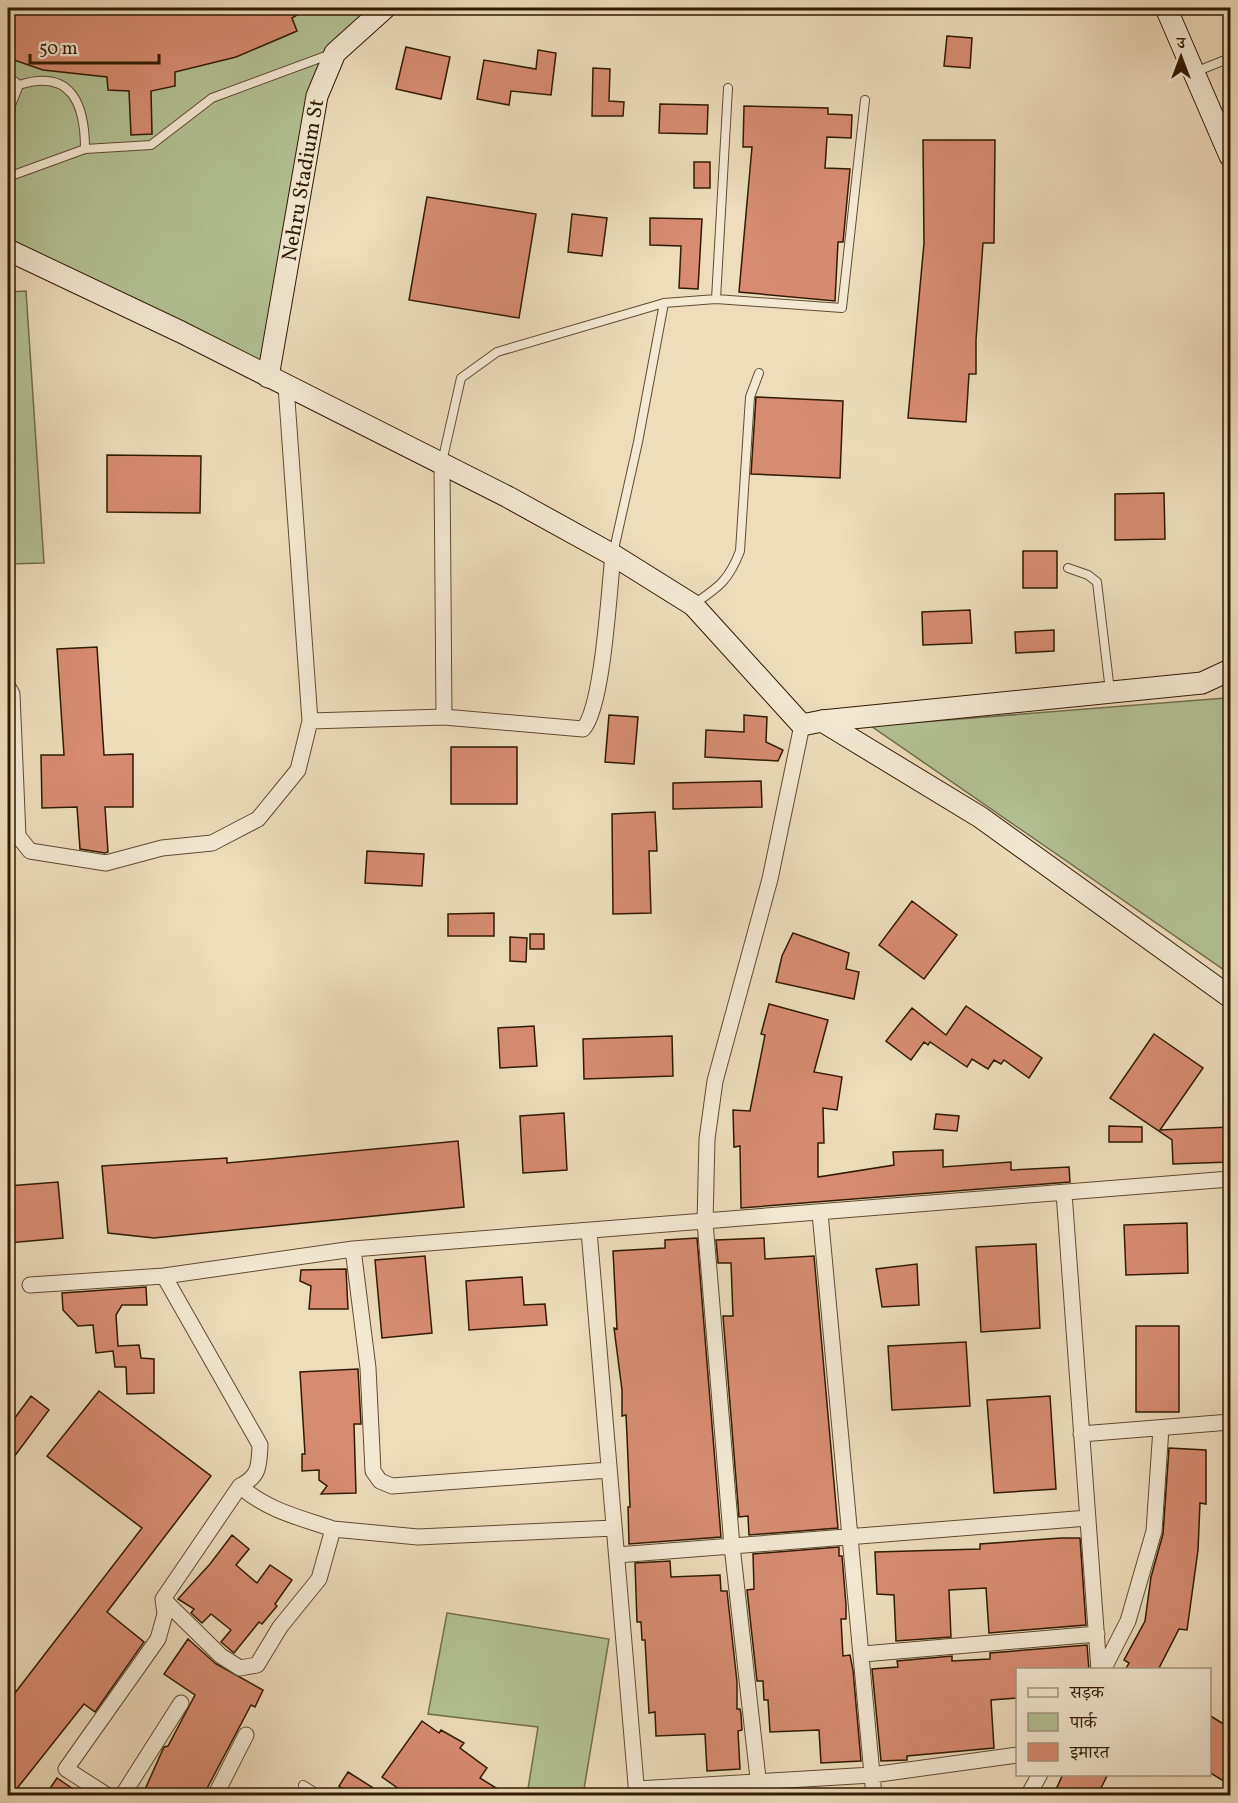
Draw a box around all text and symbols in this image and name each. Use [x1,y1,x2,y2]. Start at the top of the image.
scale bar [30,27,159,65]
north arrow [1151,27,1211,87]
text: उ [1176,33,1187,55]
text: 50 m [39,37,78,62]
street label: Nehru Stadium St [275,97,332,264]
legend [1016,1668,1211,1776]
text: सड़क [1069,1681,1105,1706]
text: पार्क [1069,1711,1098,1736]
text: इमारत [1069,1741,1110,1766]

